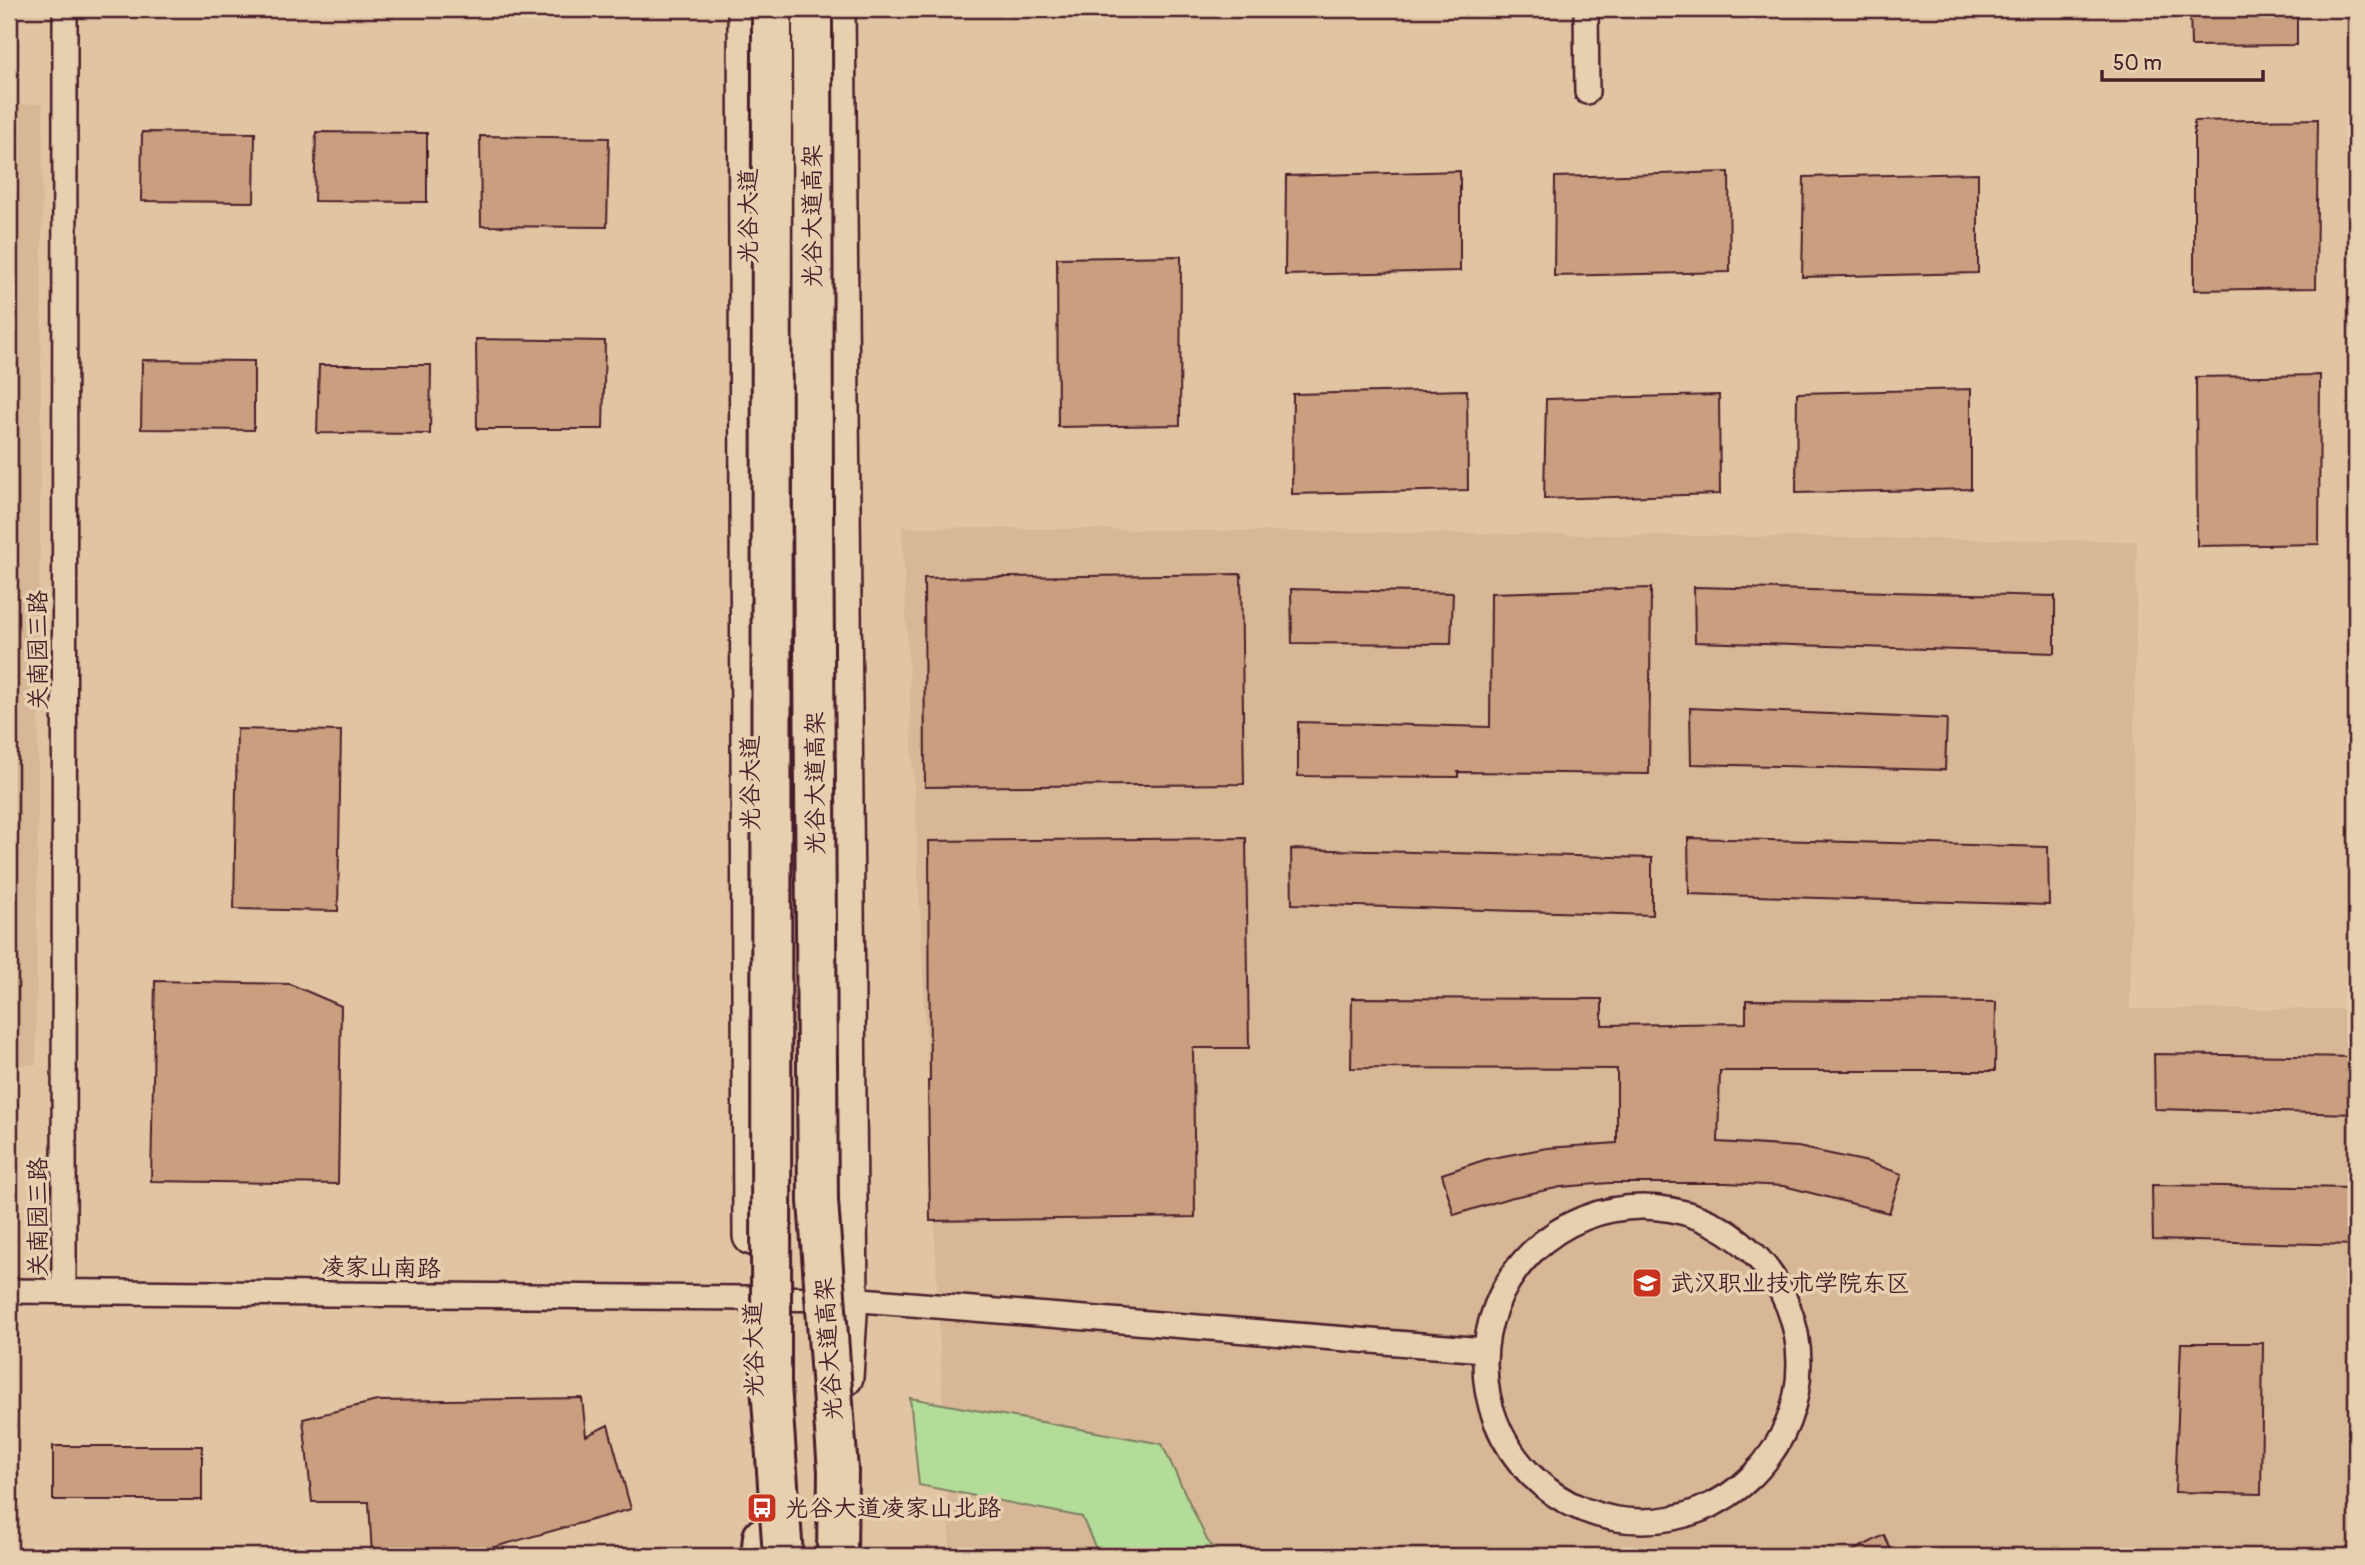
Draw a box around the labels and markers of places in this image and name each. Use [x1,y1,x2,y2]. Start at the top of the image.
school or university icon: 武汉职业技术学院东区 [1630,1266,1664,1300]
place label: 武汉职业技术学院东区 [1670,1269,1910,1298]
bus stop icon: 光谷大道凌家山北路 [745,1491,779,1525]
place label: 光谷大道凌家山北路 [785,1494,1001,1523]

